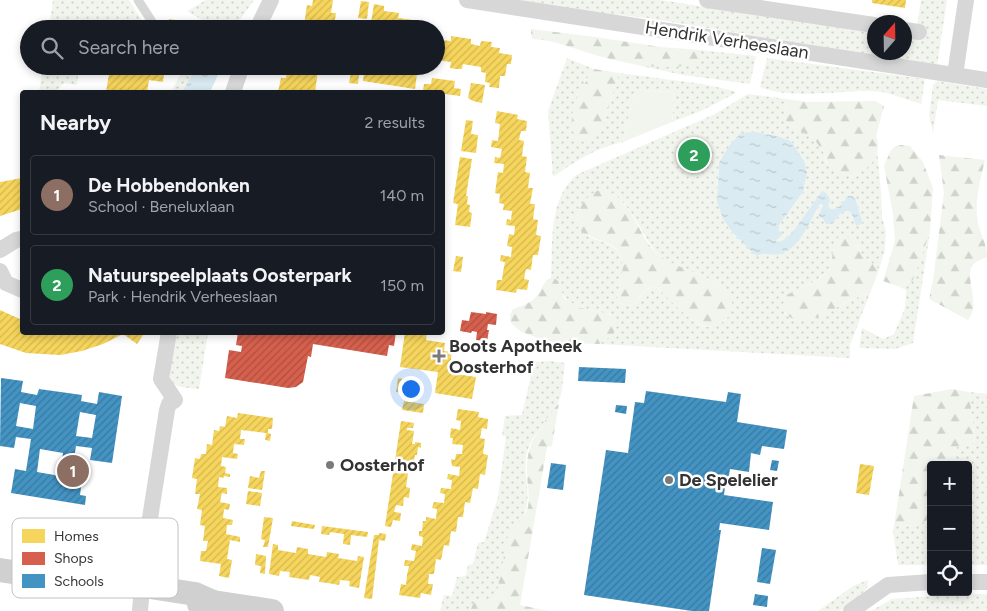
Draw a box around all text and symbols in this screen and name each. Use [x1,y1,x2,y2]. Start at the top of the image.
north arrow [867,15,912,60]
street label: Hendrik Verheeslaan [644,16,810,64]
search box [20,20,445,75]
icon: search [38,34,66,62]
text: Search here [78,36,180,59]
text: Nearby [40,110,111,135]
text: 2 results [365,113,425,132]
pin: 2 [678,136,710,174]
text: De Hobbendonken [88,174,250,197]
text: 1 [54,186,60,205]
text: 140 m [380,186,424,205]
text: School · Beneluxlaan [88,197,234,216]
text: Natuurspeelplaats Oosterpark [88,264,352,287]
text: 2 [52,276,62,295]
text: 150 m [380,276,424,295]
text: Park · Hendrik Verheeslaan [88,287,278,306]
place label: Boots Apotheek Oosterhof [449,335,582,378]
marker: Boots Apotheek Oosterhof [433,350,445,362]
your location [398,376,424,402]
pin: 1 [57,452,89,490]
place label: Oosterhof [340,454,426,476]
marker: Oosterhof [324,459,336,471]
map controls [927,461,972,596]
button: + [927,461,972,506]
place label: De Spelelier [679,469,778,491]
marker: De Spelelier [663,474,675,486]
button: − [927,506,972,551]
legend [12,518,178,598]
text: Homes [54,528,99,545]
text: Shops [54,550,93,567]
button: locate [927,551,972,596]
text: Schools [54,573,104,590]

